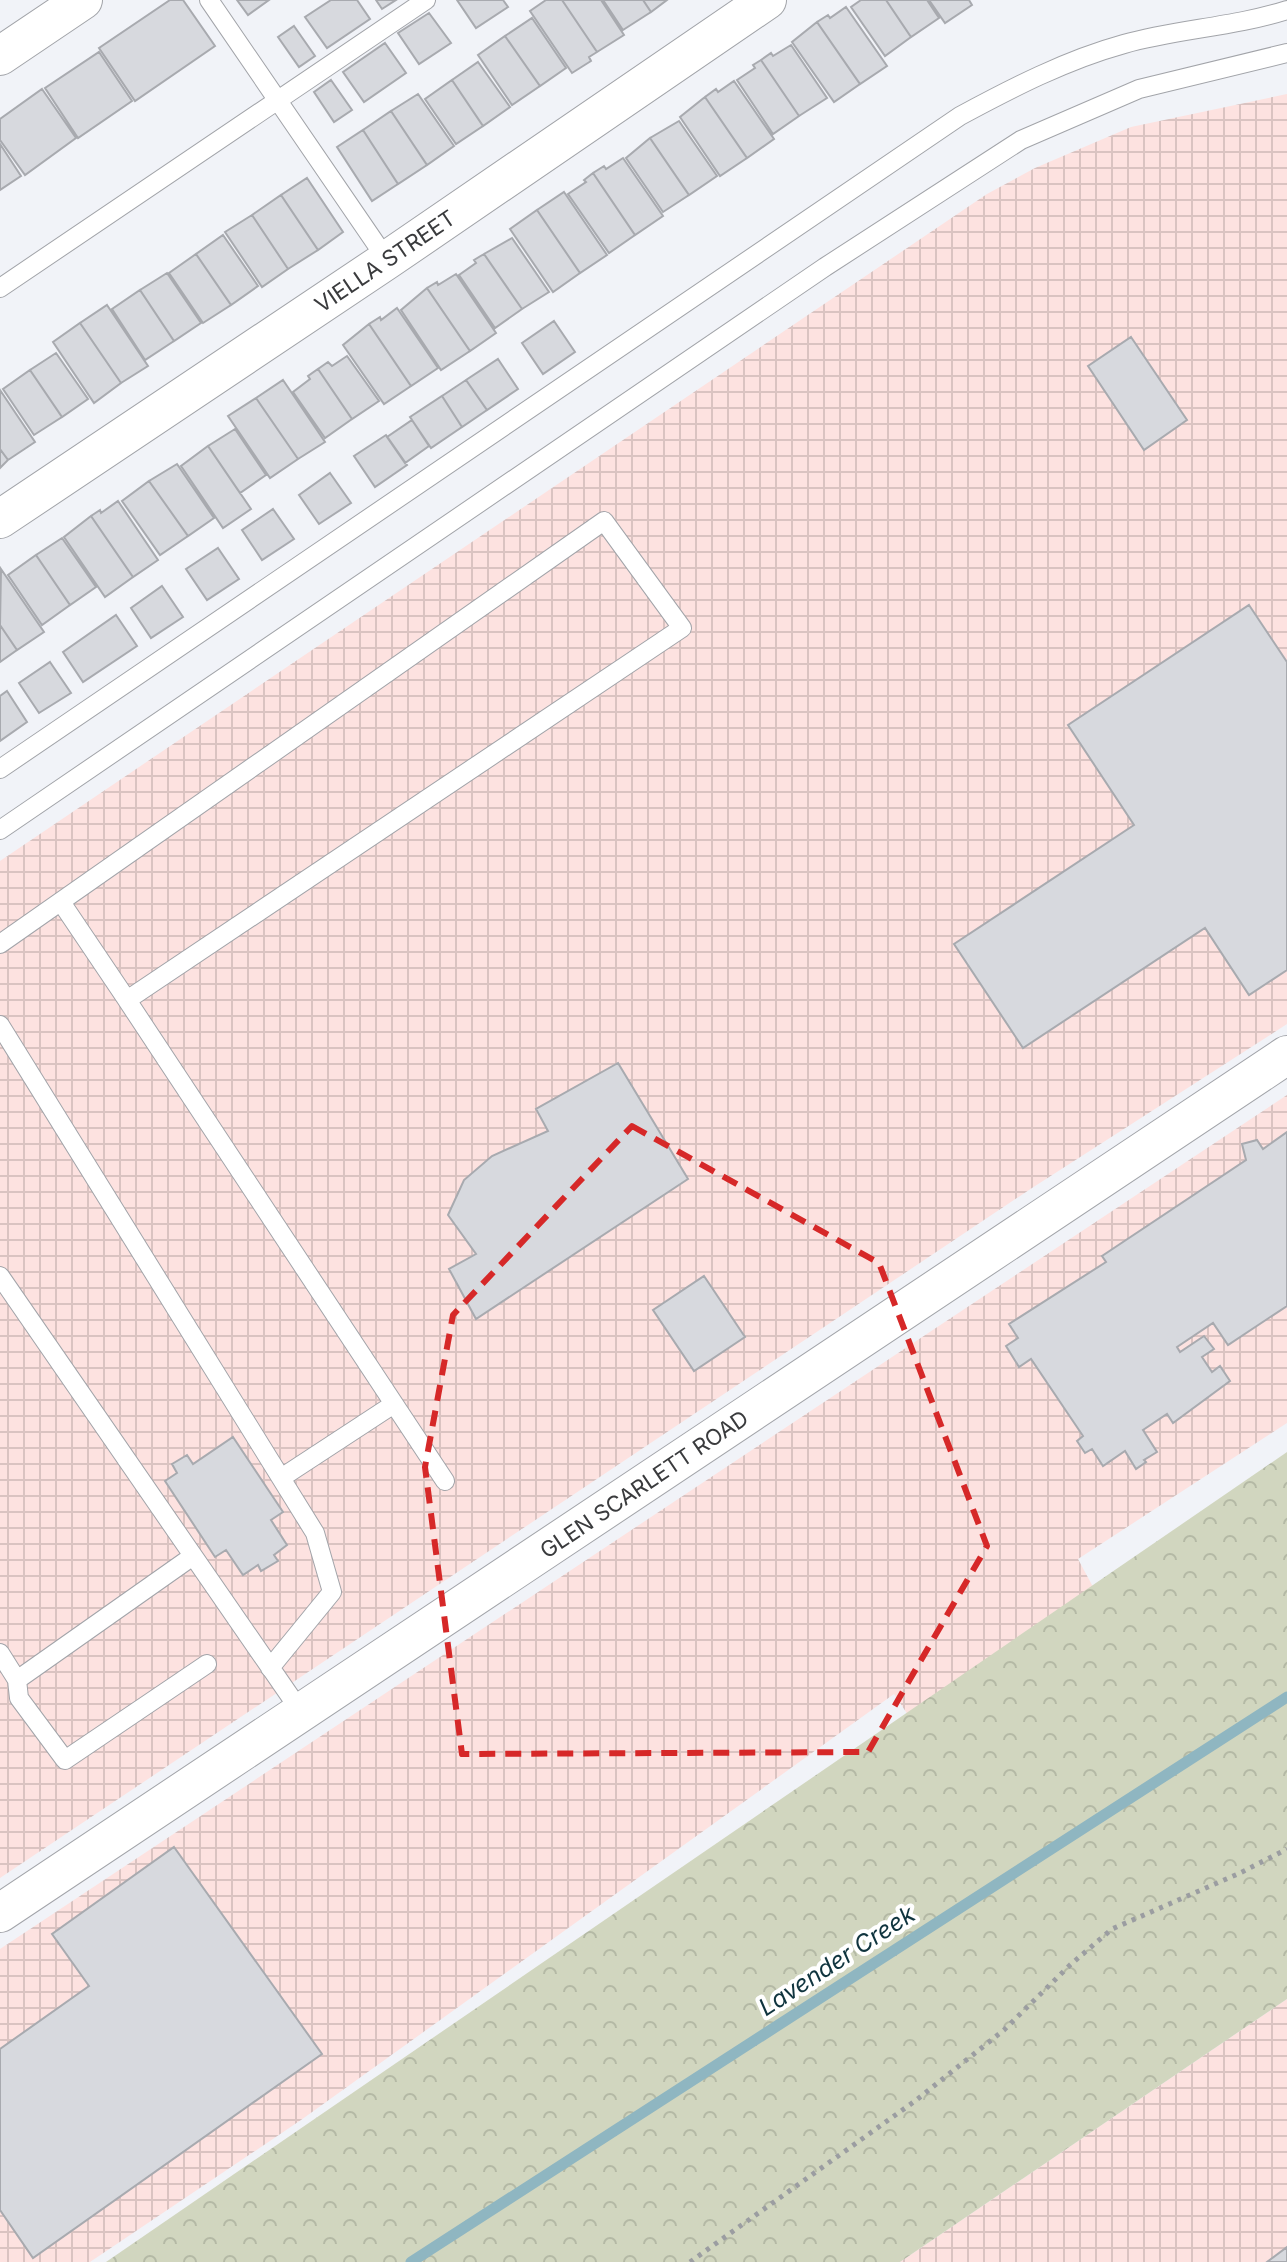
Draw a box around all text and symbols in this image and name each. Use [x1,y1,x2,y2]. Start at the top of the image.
street label: VIELLA STREET [310,204,460,318]
street label: GLEN SCARLETT ROAD [535,1405,753,1563]
water label: Lavender Creek [753,1899,921,2022]

